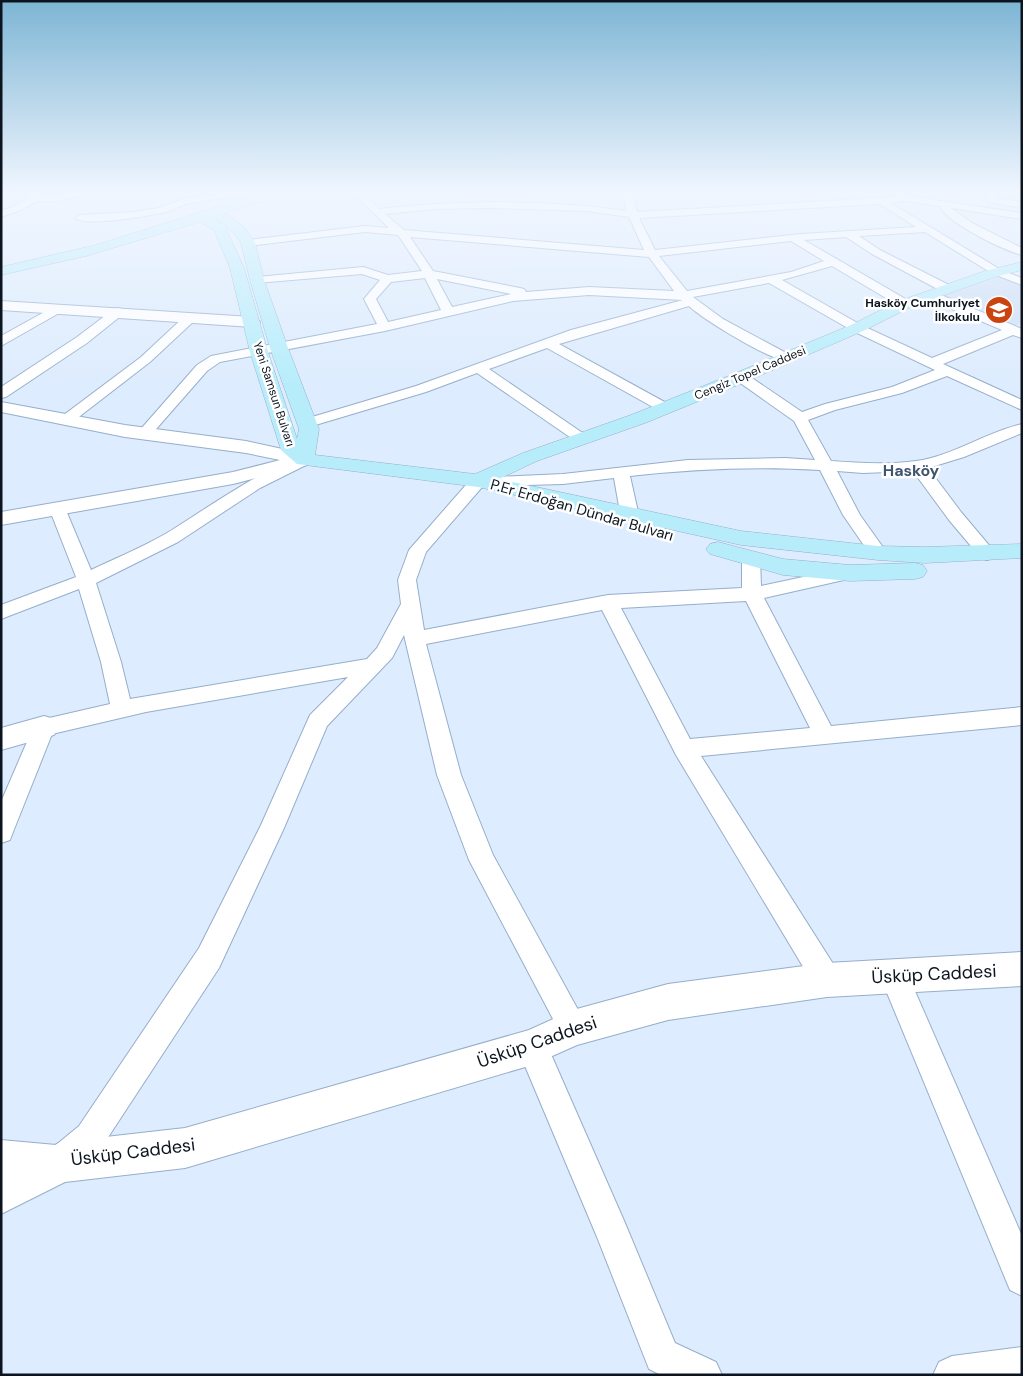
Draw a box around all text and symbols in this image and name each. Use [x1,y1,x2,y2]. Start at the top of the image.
place label: Hasköy Cumhuriyet İlkokulu [865,295,980,325]
school or university icon: Hasköy Cumhuriyet İlkokulu [984,295,1014,325]
street label: Yeni Samsun Bulvarı [250,340,298,448]
street label: Cengiz Topel Caddesi [692,342,808,404]
district label: Hasköy [883,460,940,481]
street label: P.Er Erdoğan Dündar Bulvarı [488,474,676,546]
street label: Üsküp Caddesi [871,959,997,989]
street label: Üsküp Caddesi [474,1010,600,1074]
street label: Üsküp Caddesi [69,1132,197,1172]

